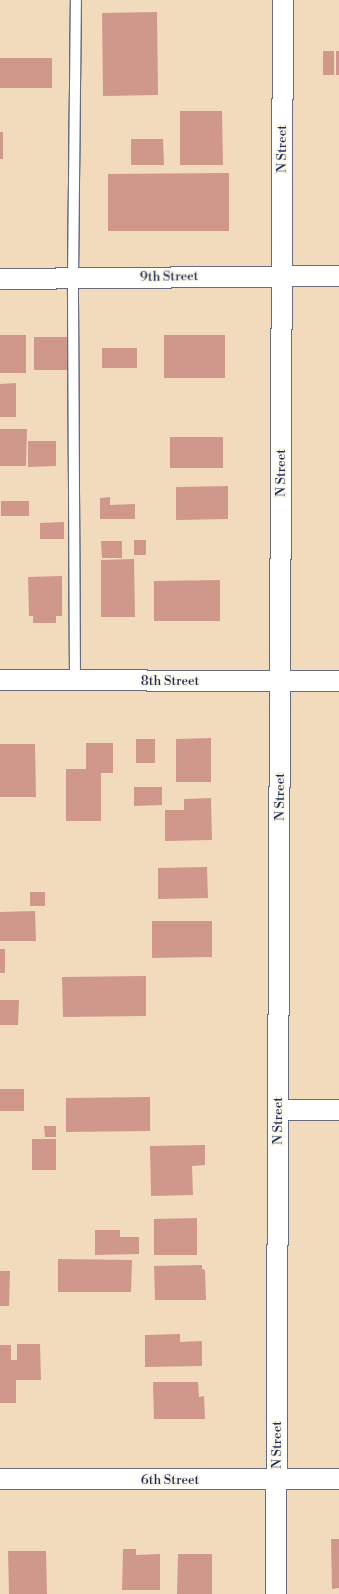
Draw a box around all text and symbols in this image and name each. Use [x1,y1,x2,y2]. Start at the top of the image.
street label: N Street [274,125,290,173]
street label: 9th Street [140,269,198,285]
street label: N Street [273,449,289,497]
street label: 8th Street [141,673,199,689]
street label: N Street [272,773,288,821]
street label: N Street [270,1097,286,1145]
street label: N Street [269,1421,285,1469]
street label: 6th Street [141,1472,199,1488]

